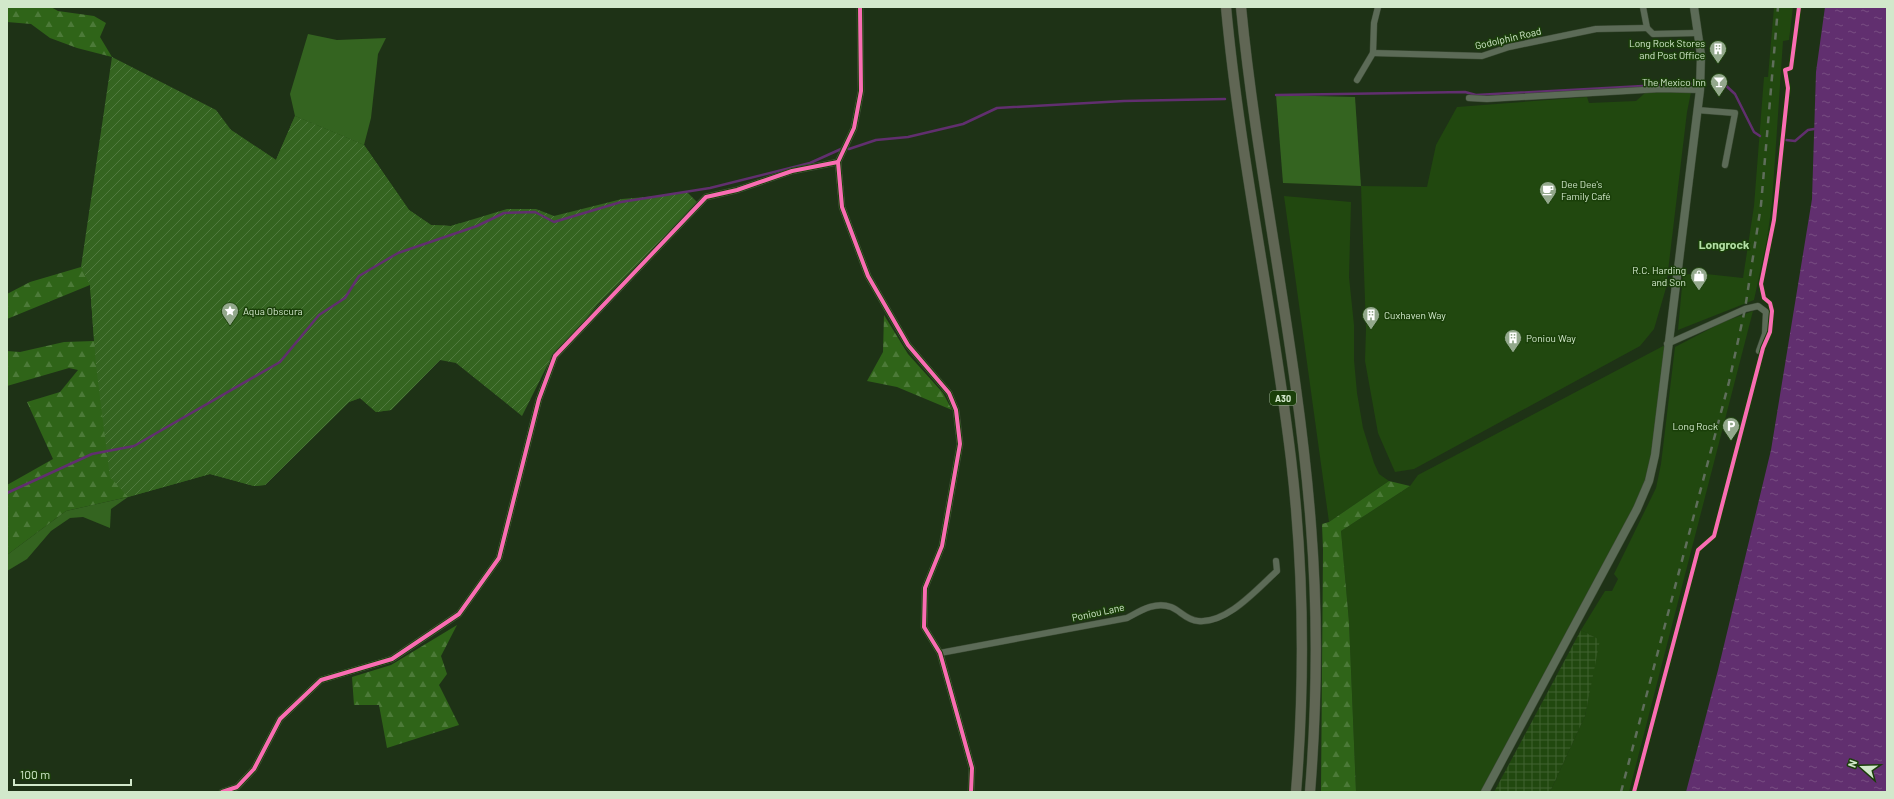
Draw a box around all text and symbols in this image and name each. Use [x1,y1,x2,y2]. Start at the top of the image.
street label: Godolphin Road [1474,25,1542,51]
place label: Long Rock Stores and Post Office [1629,37,1705,61]
building icon: Long Rock Stores and Post Office [1708,39,1728,64]
bar icon: The Mexico Inn [1709,72,1729,97]
place label: The Mexico Inn [1642,76,1706,88]
place label: Dee Dee's Family Café [1561,178,1611,202]
cafe icon: Dee Dee's Family Café [1538,180,1558,205]
district label: Longrock [1699,237,1750,251]
place label: R.C. Harding and Son [1632,264,1686,288]
shop icon: R.C. Harding and Son [1689,266,1709,291]
place icon: Aqua Obscura [220,301,240,326]
place label: Aqua Obscura [243,305,303,317]
building icon: Cuxhaven Way [1361,305,1381,330]
place label: Cuxhaven Way [1384,309,1446,321]
building icon: Poniou Way [1503,328,1523,353]
place label: Poniou Way [1526,332,1576,344]
road number: A30 [1270,391,1296,405]
parking icon: Long Rock [1721,416,1741,441]
place label: Long Rock [1672,420,1718,432]
street label: Poniou Lane [1071,601,1125,623]
north arrow [1842,747,1882,787]
text: N [1845,758,1859,769]
scale bar [14,761,131,787]
text: 100 m [20,767,50,781]

